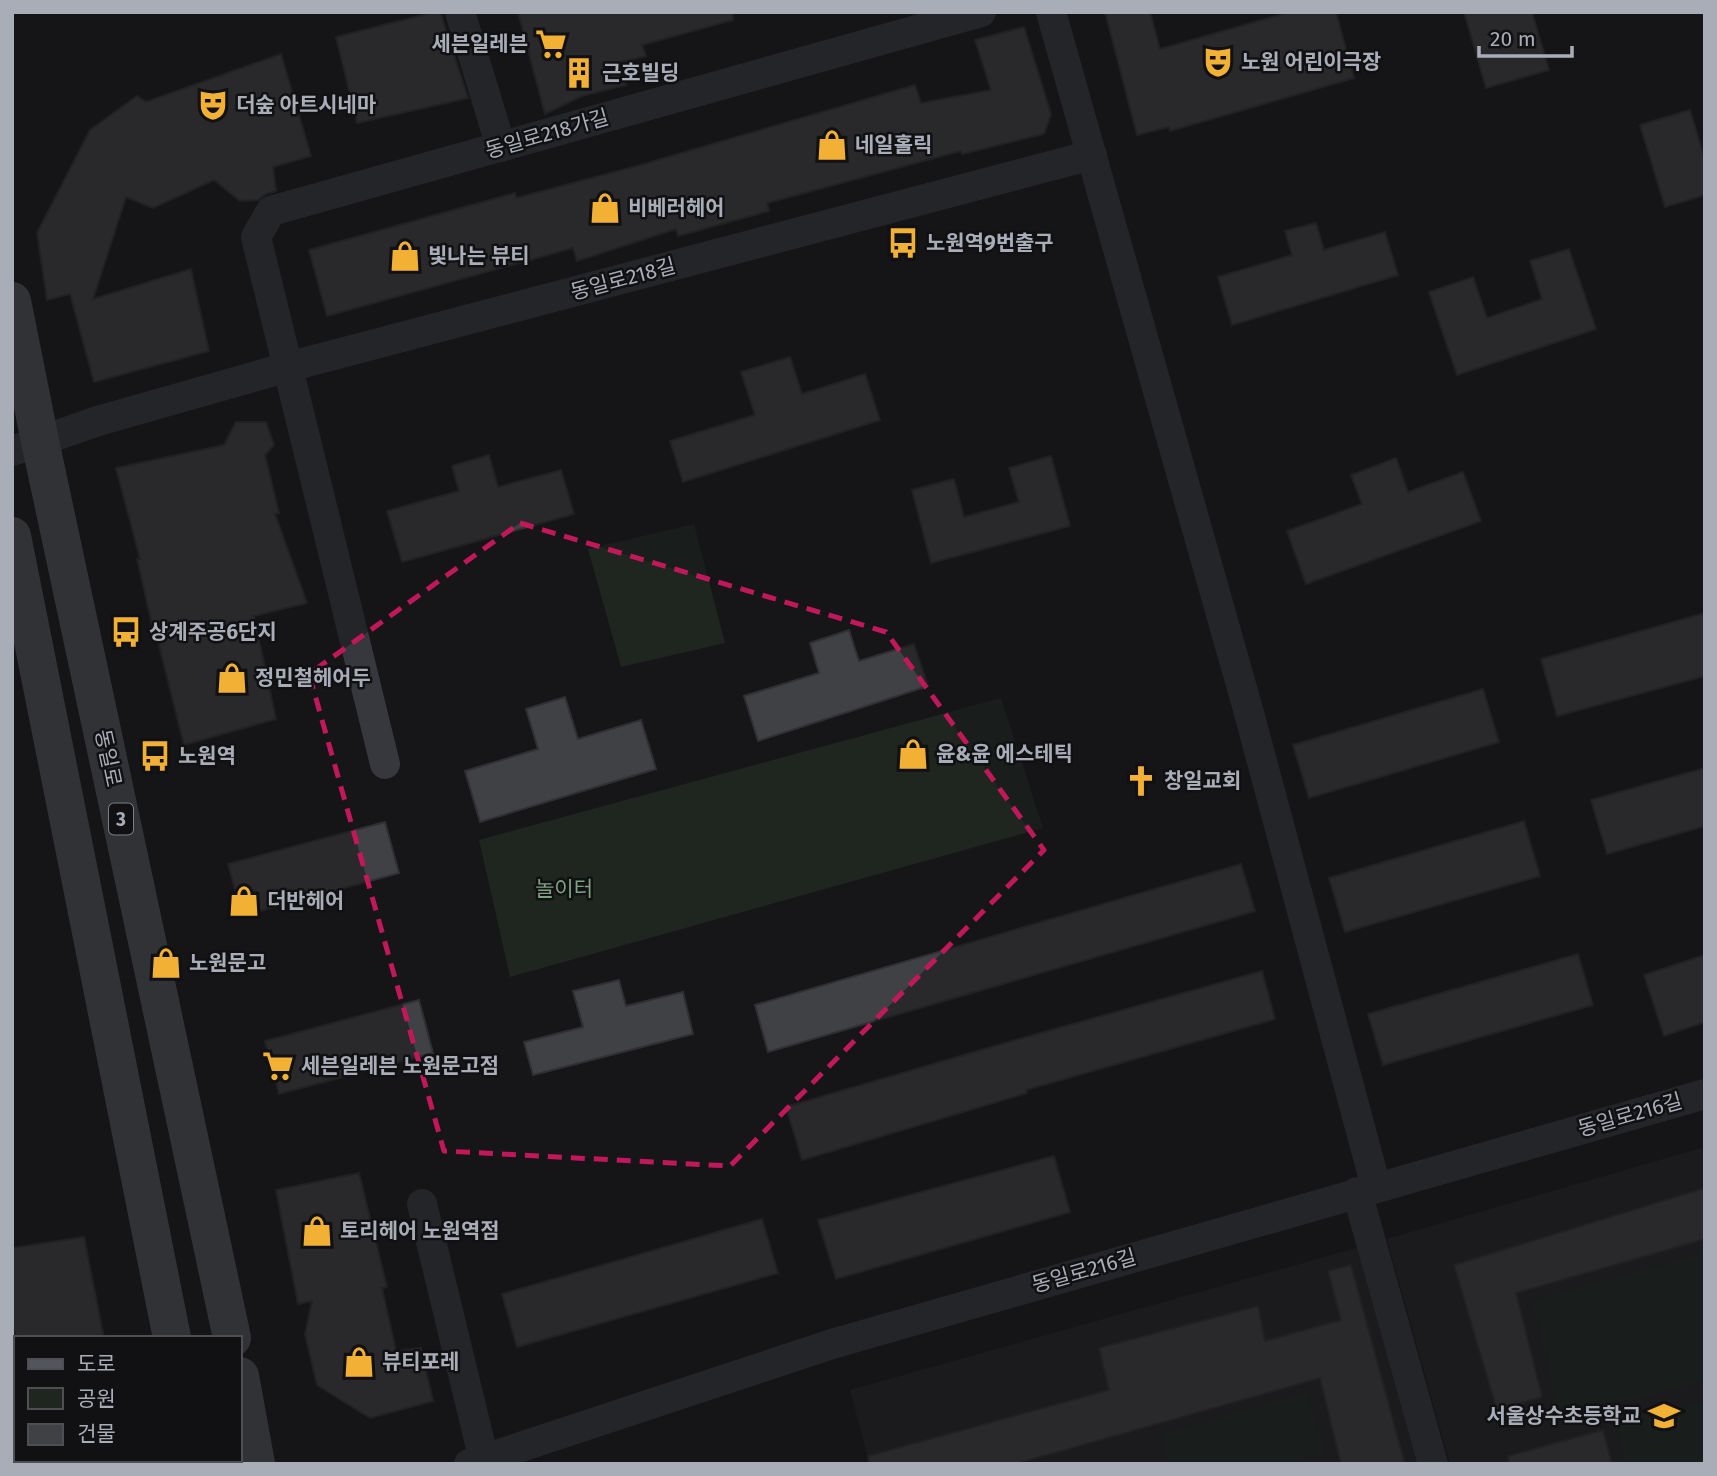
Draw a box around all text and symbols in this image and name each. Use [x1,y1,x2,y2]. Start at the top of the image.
scale bar [1479,14,1572,58]
text: 20 m [1490,26,1536,52]
supermarket icon: 세븐일레븐 [534,27,568,61]
place label: 세븐일레븐 [431,31,528,57]
theatre icon: 노원 어린이극장 [1201,45,1235,79]
place label: 노원 어린이극장 [1241,49,1381,75]
building icon: 근호빌딩 [562,56,596,90]
place label: 근호빌딩 [602,60,679,86]
theatre icon: 더숲 아트시네마 [196,88,230,122]
place label: 더숲 아트시네마 [236,92,376,118]
street label: 동일로218가길 [482,104,612,164]
shop icon: 네일홀릭 [815,128,849,162]
place label: 네일홀릭 [855,132,932,158]
shop icon: 비베러헤어 [588,191,622,225]
place label: 비베러헤어 [628,195,725,221]
bus stop icon: 노원역9번출구 [886,226,920,260]
place label: 노원역9번출구 [926,230,1054,256]
shop icon: 빛나는 뷰티 [388,239,422,273]
place label: 빛나는 뷰티 [428,243,530,269]
street label: 동일로218길 [568,252,678,306]
bus stop icon: 상계주공6단지 [109,615,143,649]
place label: 상계주공6단지 [149,619,277,645]
shop icon: 정민철헤어두 [215,661,249,695]
place label: 정민철헤어두 [255,665,371,691]
street label: 동일로 [89,727,127,789]
shop icon: 윤&윤 에스테틱 [896,737,930,771]
bus stop icon: 노원역 [138,739,172,773]
place label: 윤&윤 에스테틱 [936,741,1073,767]
place label: 노원역 [178,743,236,769]
church icon: 창일교회 [1124,764,1158,798]
place label: 창일교회 [1164,768,1241,794]
road number: 3 [109,804,133,834]
park label: 놀이터 [535,876,593,902]
shop icon: 더반헤어 [227,884,261,918]
place label: 더반헤어 [267,888,344,914]
shop icon: 노원문고 [149,946,183,980]
place label: 노원문고 [189,950,266,976]
supermarket icon: 세븐일레븐 노원문고점 [261,1049,295,1083]
place label: 세븐일레븐 노원문고점 [301,1053,499,1079]
street label: 동일로216길 [1575,1088,1685,1142]
shop icon: 토리헤어 노원역점 [300,1214,334,1248]
place label: 토리헤어 노원역점 [340,1218,500,1244]
street label: 동일로216길 [1029,1244,1139,1298]
legend [14,1336,242,1462]
shop icon: 뷰티포레 [342,1345,376,1379]
place label: 뷰티포레 [382,1349,459,1375]
text: 도로 [77,1351,116,1377]
text: 공원 [77,1386,116,1412]
school or university icon: 서울상수초등학교 [1647,1399,1681,1433]
place label: 서울상수초등학교 [1486,1403,1641,1429]
text: 건물 [77,1421,116,1447]

